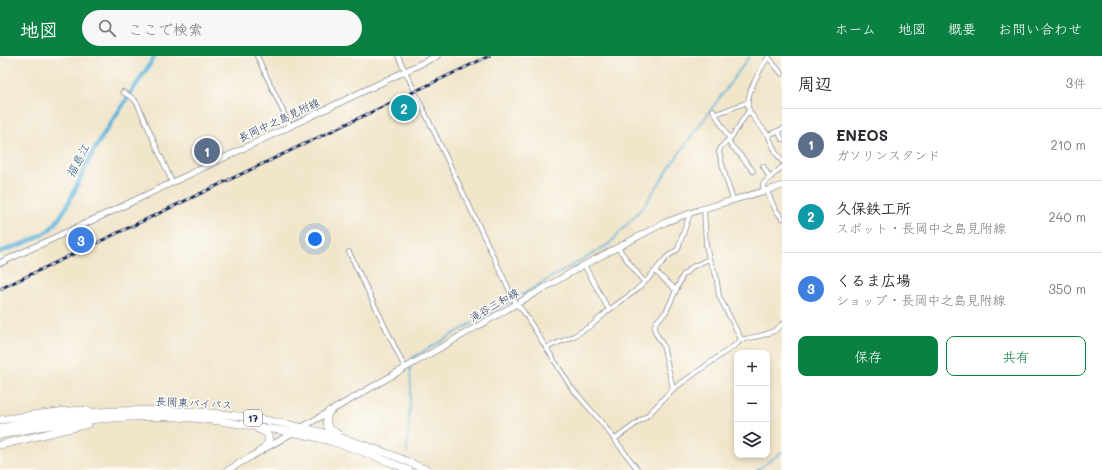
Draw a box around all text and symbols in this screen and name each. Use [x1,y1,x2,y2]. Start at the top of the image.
search box [82,10,362,46]
text: 地図 [20,17,58,42]
icon: search [96,17,118,39]
text: ここで検索 [128,19,203,39]
text: ホーム [835,19,876,38]
text: 地図 [898,19,926,38]
text: 概要 [948,19,976,38]
text: お問い合わせ [998,19,1082,38]
text: 周辺 [798,72,832,94]
text: 3件 [1065,74,1086,91]
pin: 2 [391,93,417,123]
street label: 長岡中之島見附線 [236,94,322,145]
text: ENEOS [836,125,888,145]
pin: 1 [194,136,220,166]
text: 1 [808,136,814,153]
text: 210 m [1050,136,1086,153]
water label: 福島江 [62,140,93,180]
text: ガソリンスタンド [836,146,940,163]
text: 久保鉄工所 [836,198,911,218]
text: 2 [807,208,815,225]
text: 240 m [1049,208,1086,225]
text: スポット · 長岡中之島見附線 [836,219,1006,236]
pin: 3 [68,225,94,255]
your location [305,229,325,249]
text: くるま広場 [836,270,911,290]
text: 3 [807,280,815,297]
text: 350 m [1048,280,1086,297]
street label: 滝谷三和線 [466,284,521,325]
text: ショップ · 長岡中之島見附線 [836,291,1005,308]
button: 保存 [798,336,938,376]
button: 共有 [946,336,1086,376]
map controls [734,350,770,458]
button: + [734,350,770,386]
button: − [734,386,770,422]
street label: 長岡東バイパス [155,393,233,412]
road number: 17 [244,410,262,426]
button: layers [734,422,770,458]

